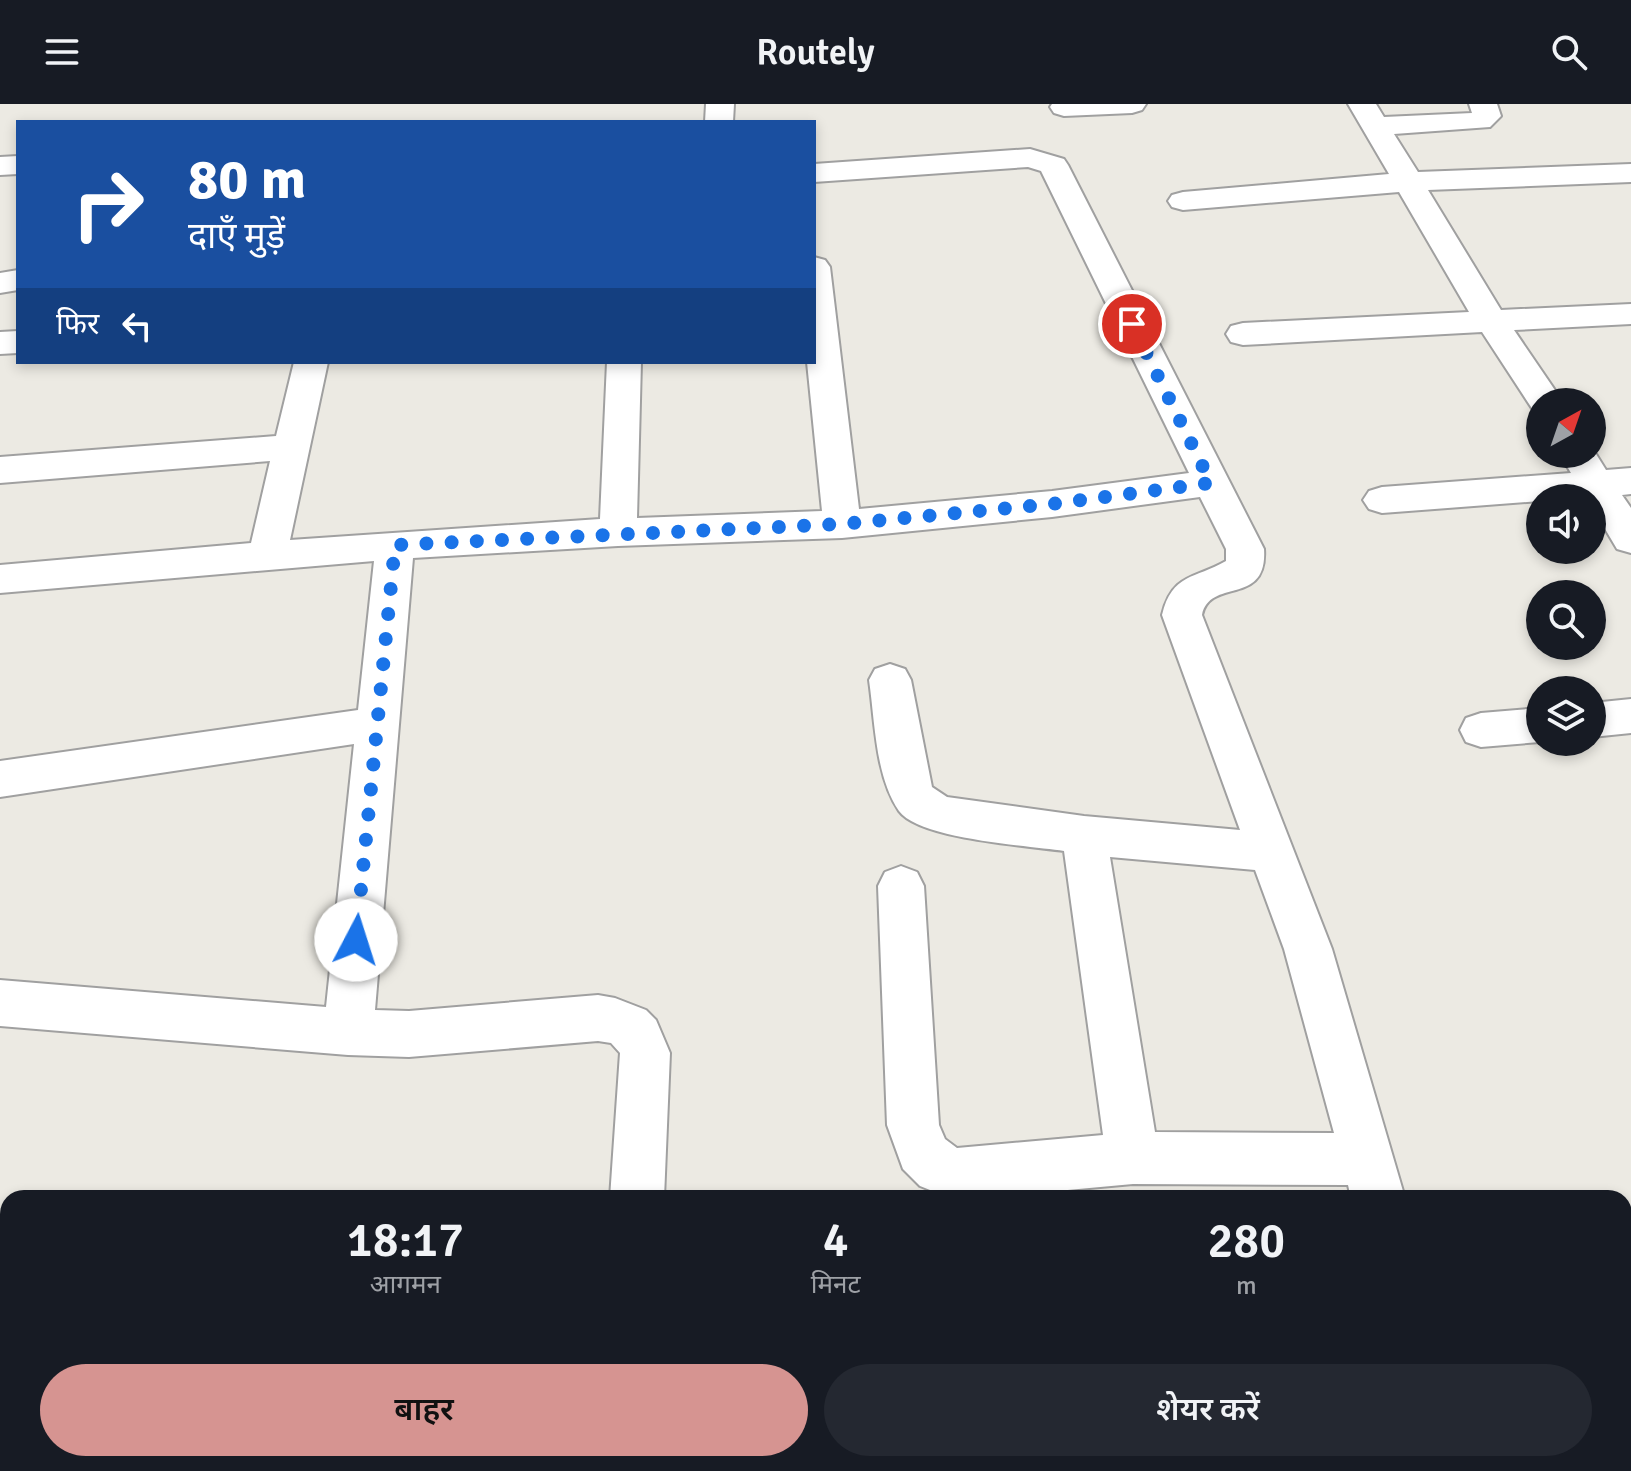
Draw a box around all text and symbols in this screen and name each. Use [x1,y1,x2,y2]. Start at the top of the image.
icon: menu [40,30,84,74]
text: Routely [756,30,875,75]
icon: search [1547,30,1591,74]
text: 80 m [188,145,306,214]
icon: right [56,152,160,256]
text: दाएँ मुड़ें [188,214,285,259]
pin [1098,290,1166,358]
icon: arrive [1110,302,1154,346]
icon: left [115,304,159,348]
text: फिर [56,306,99,343]
north arrow [1526,388,1606,468]
map controls [1526,388,1606,756]
button: sound [1526,484,1606,564]
button: search [1526,580,1606,660]
button: layers [1526,676,1606,756]
position arrow [314,898,398,982]
text: 18:17 [347,1211,464,1270]
text: 4 [823,1211,849,1270]
text: 280 [1207,1212,1285,1271]
text: आगमन [370,1269,441,1301]
text: मिनट [811,1269,861,1301]
text: m [1236,1270,1257,1302]
button: बाहर [40,1364,808,1456]
button: शेयर करें [824,1364,1592,1456]

